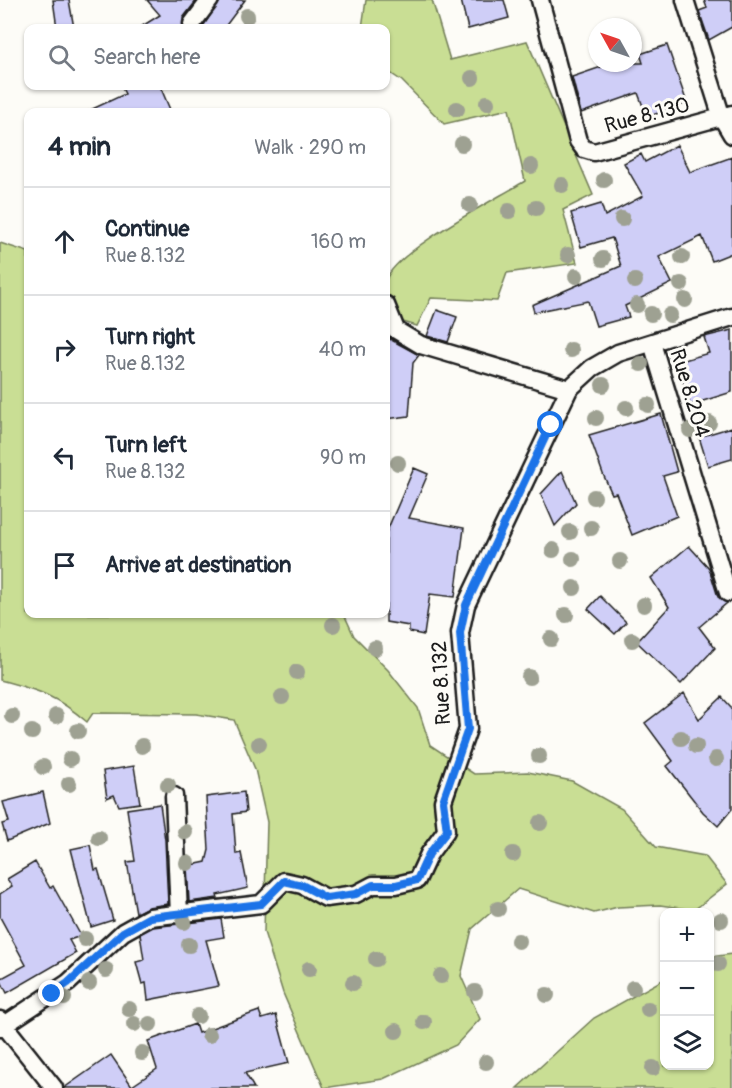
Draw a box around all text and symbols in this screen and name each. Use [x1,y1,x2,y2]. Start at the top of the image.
north arrow [588,18,642,72]
search box [24,24,390,90]
icon: search [45,41,78,74]
text: Search here [93,43,200,71]
street label: Rue 8.130 [602,91,693,140]
text: 4 min [48,131,111,163]
text: Walk · 290 m [254,135,366,160]
text: Continue [105,215,189,243]
icon: ahead [48,225,81,258]
text: 160 m [311,229,366,254]
text: Rue 8.132 [105,243,185,268]
text: Turn right [105,323,195,351]
icon: right [48,333,81,366]
text: 40 m [319,337,366,362]
street label: Rue 8.204 [663,346,716,441]
text: Rue 8.132 [105,351,185,376]
route start [537,411,563,437]
text: Turn left [105,431,187,459]
icon: left [48,441,81,474]
text: 90 m [320,445,366,470]
text: Rue 8.132 [105,459,185,484]
icon: arrive [48,549,81,582]
text: Arrive at destination [105,551,291,579]
street label: Rue 8.132 [426,640,457,726]
map controls [660,908,714,1070]
button: + [660,908,714,962]
button: − [660,962,714,1016]
route end [38,980,64,1006]
button: layers [660,1016,714,1070]

